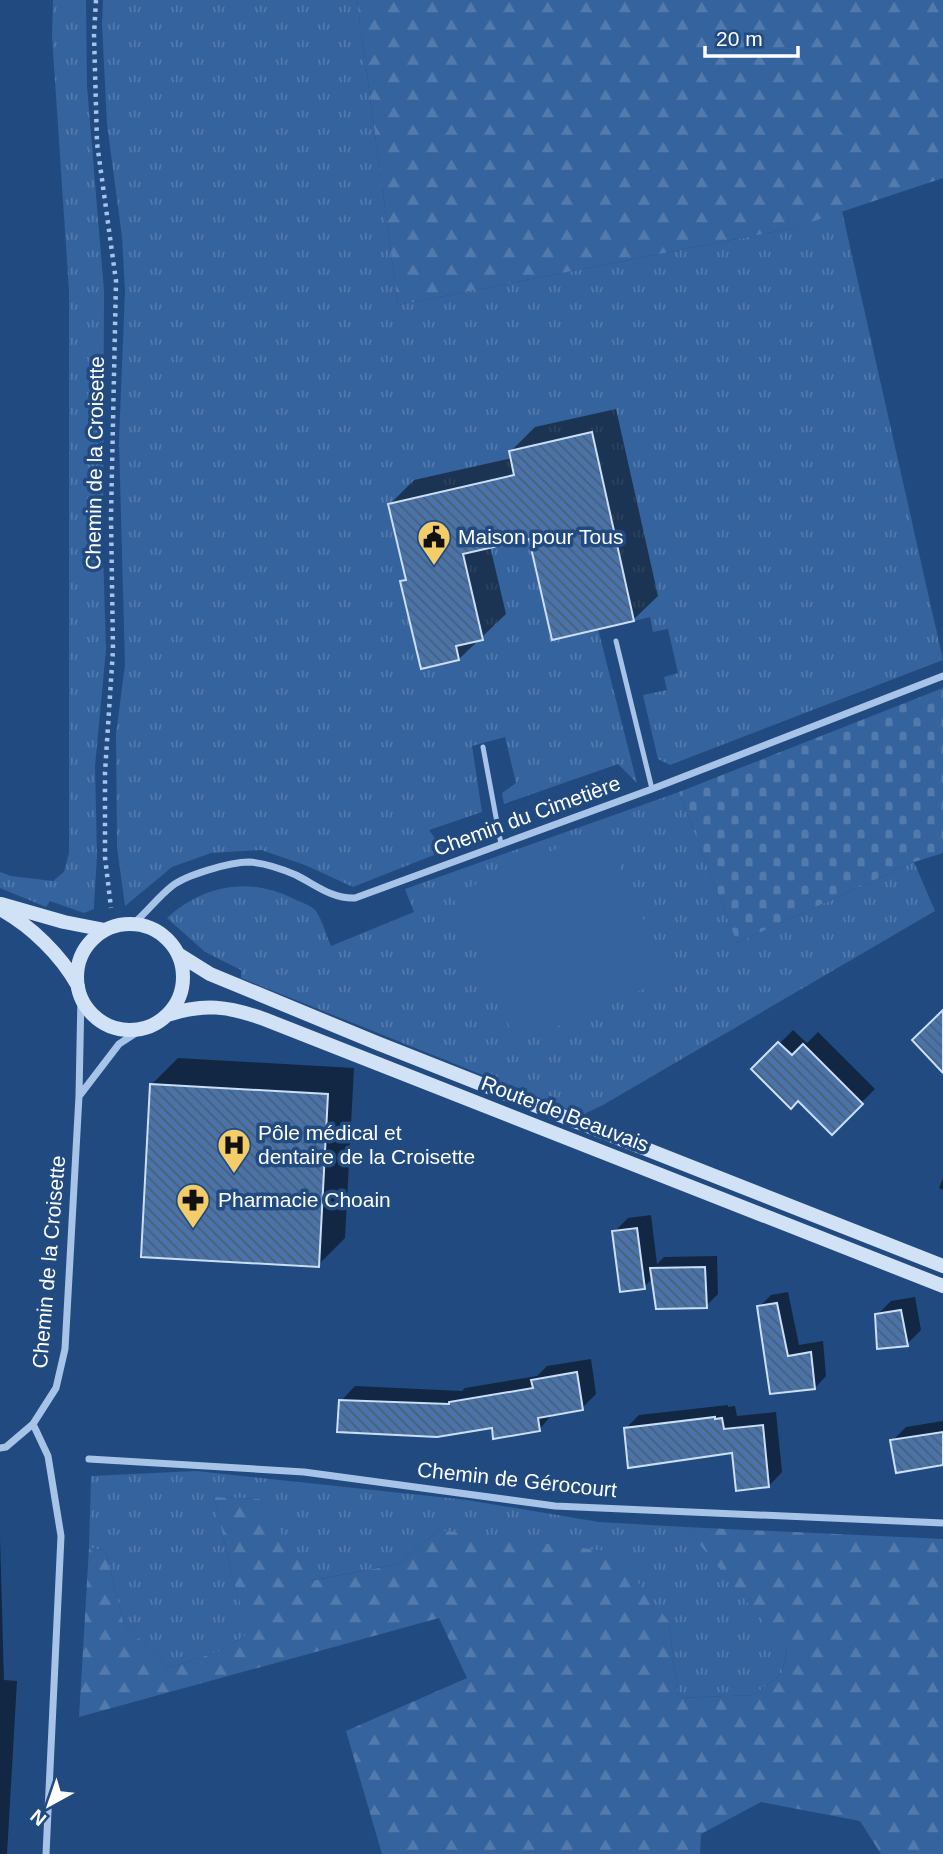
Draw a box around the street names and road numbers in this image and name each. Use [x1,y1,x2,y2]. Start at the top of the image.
street label: Chemin de la Croisette [81,356,108,570]
street label: Chemin du Cimetière [430,771,623,860]
street label: Route de Beauvais [478,1071,652,1156]
street label: Chemin de la Croisette [28,1155,69,1369]
street label: Chemin de Gérocourt [416,1458,618,1501]

